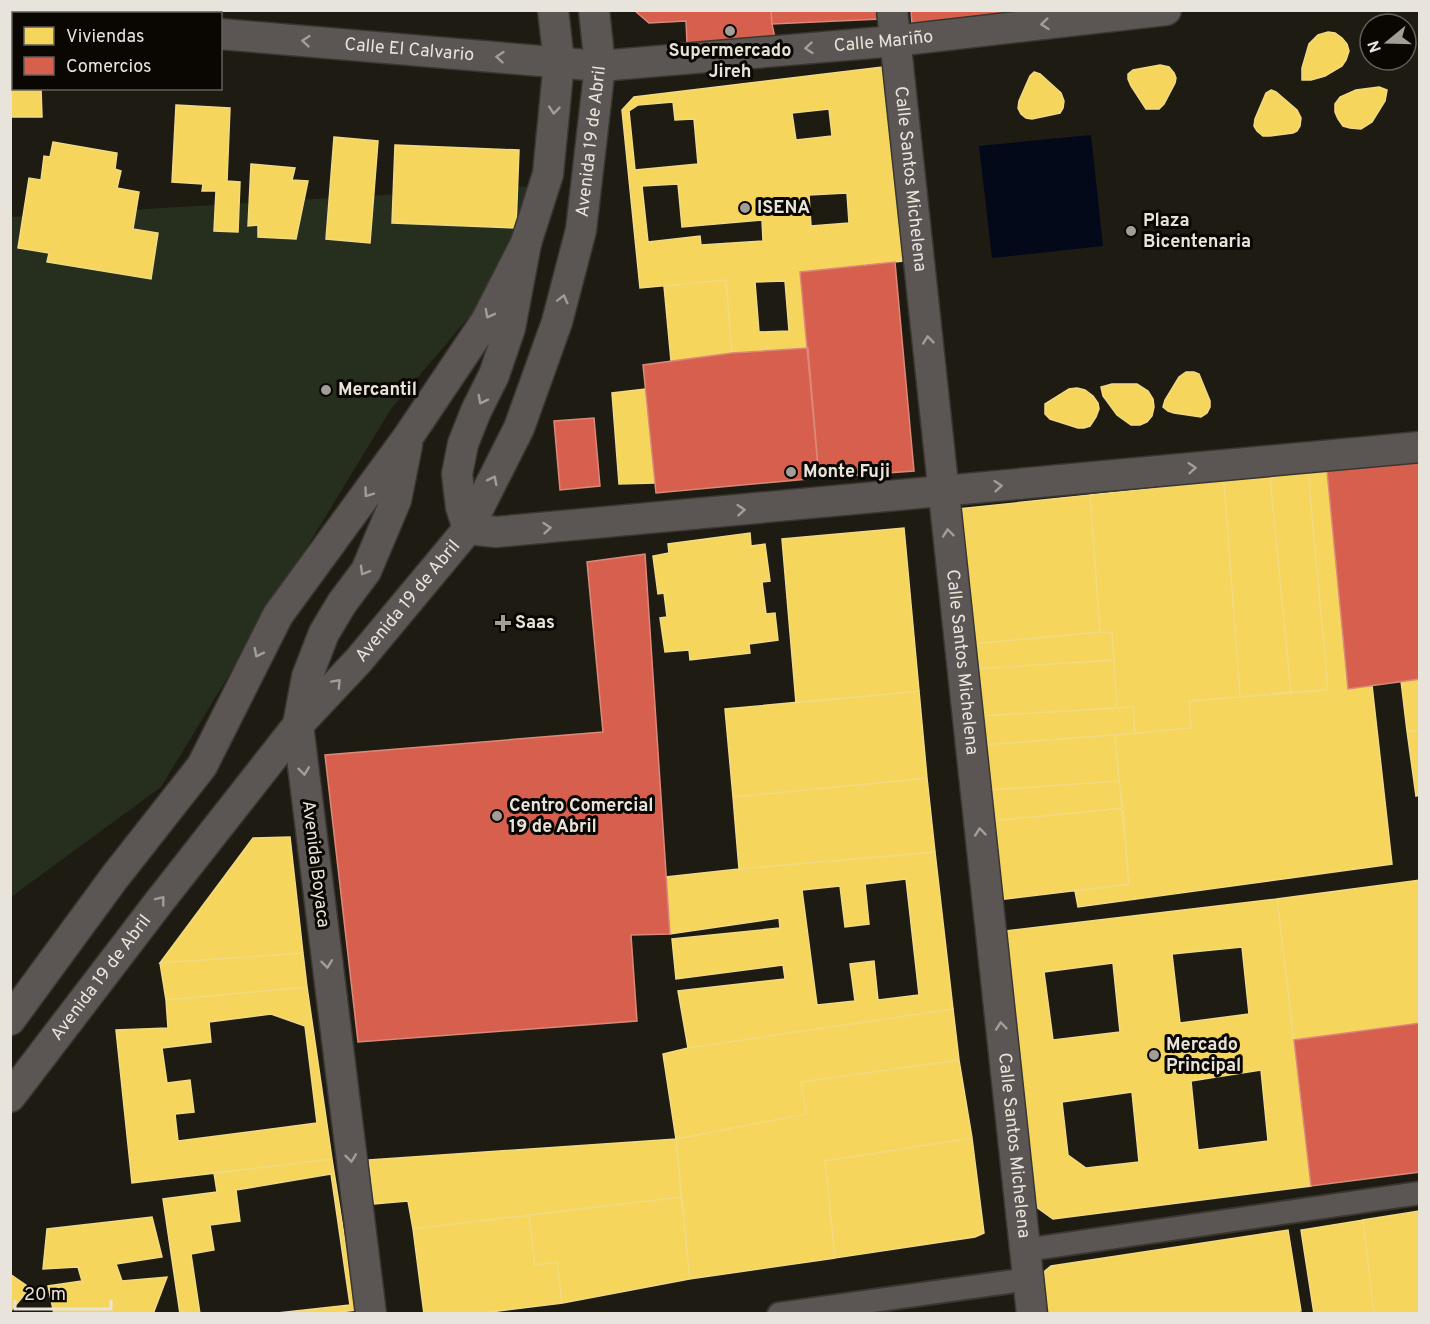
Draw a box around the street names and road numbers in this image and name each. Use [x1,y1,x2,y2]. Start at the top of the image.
street label: Calle Mariño [833,25,935,58]
street label: Calle El Calvario [344,33,475,67]
street label: Avenida 19 de Abril [571,64,611,218]
street label: Calle Santos Michelena [889,85,932,273]
street label: Avenida 19 de Abril [350,535,465,667]
street label: Calle Santos Michelena [941,568,983,756]
street label: Avenida Boyaca [296,799,334,929]
street label: Avenida 19 de Abril [46,910,156,1045]
street label: Calle Santos Michelena [993,1052,1035,1239]

